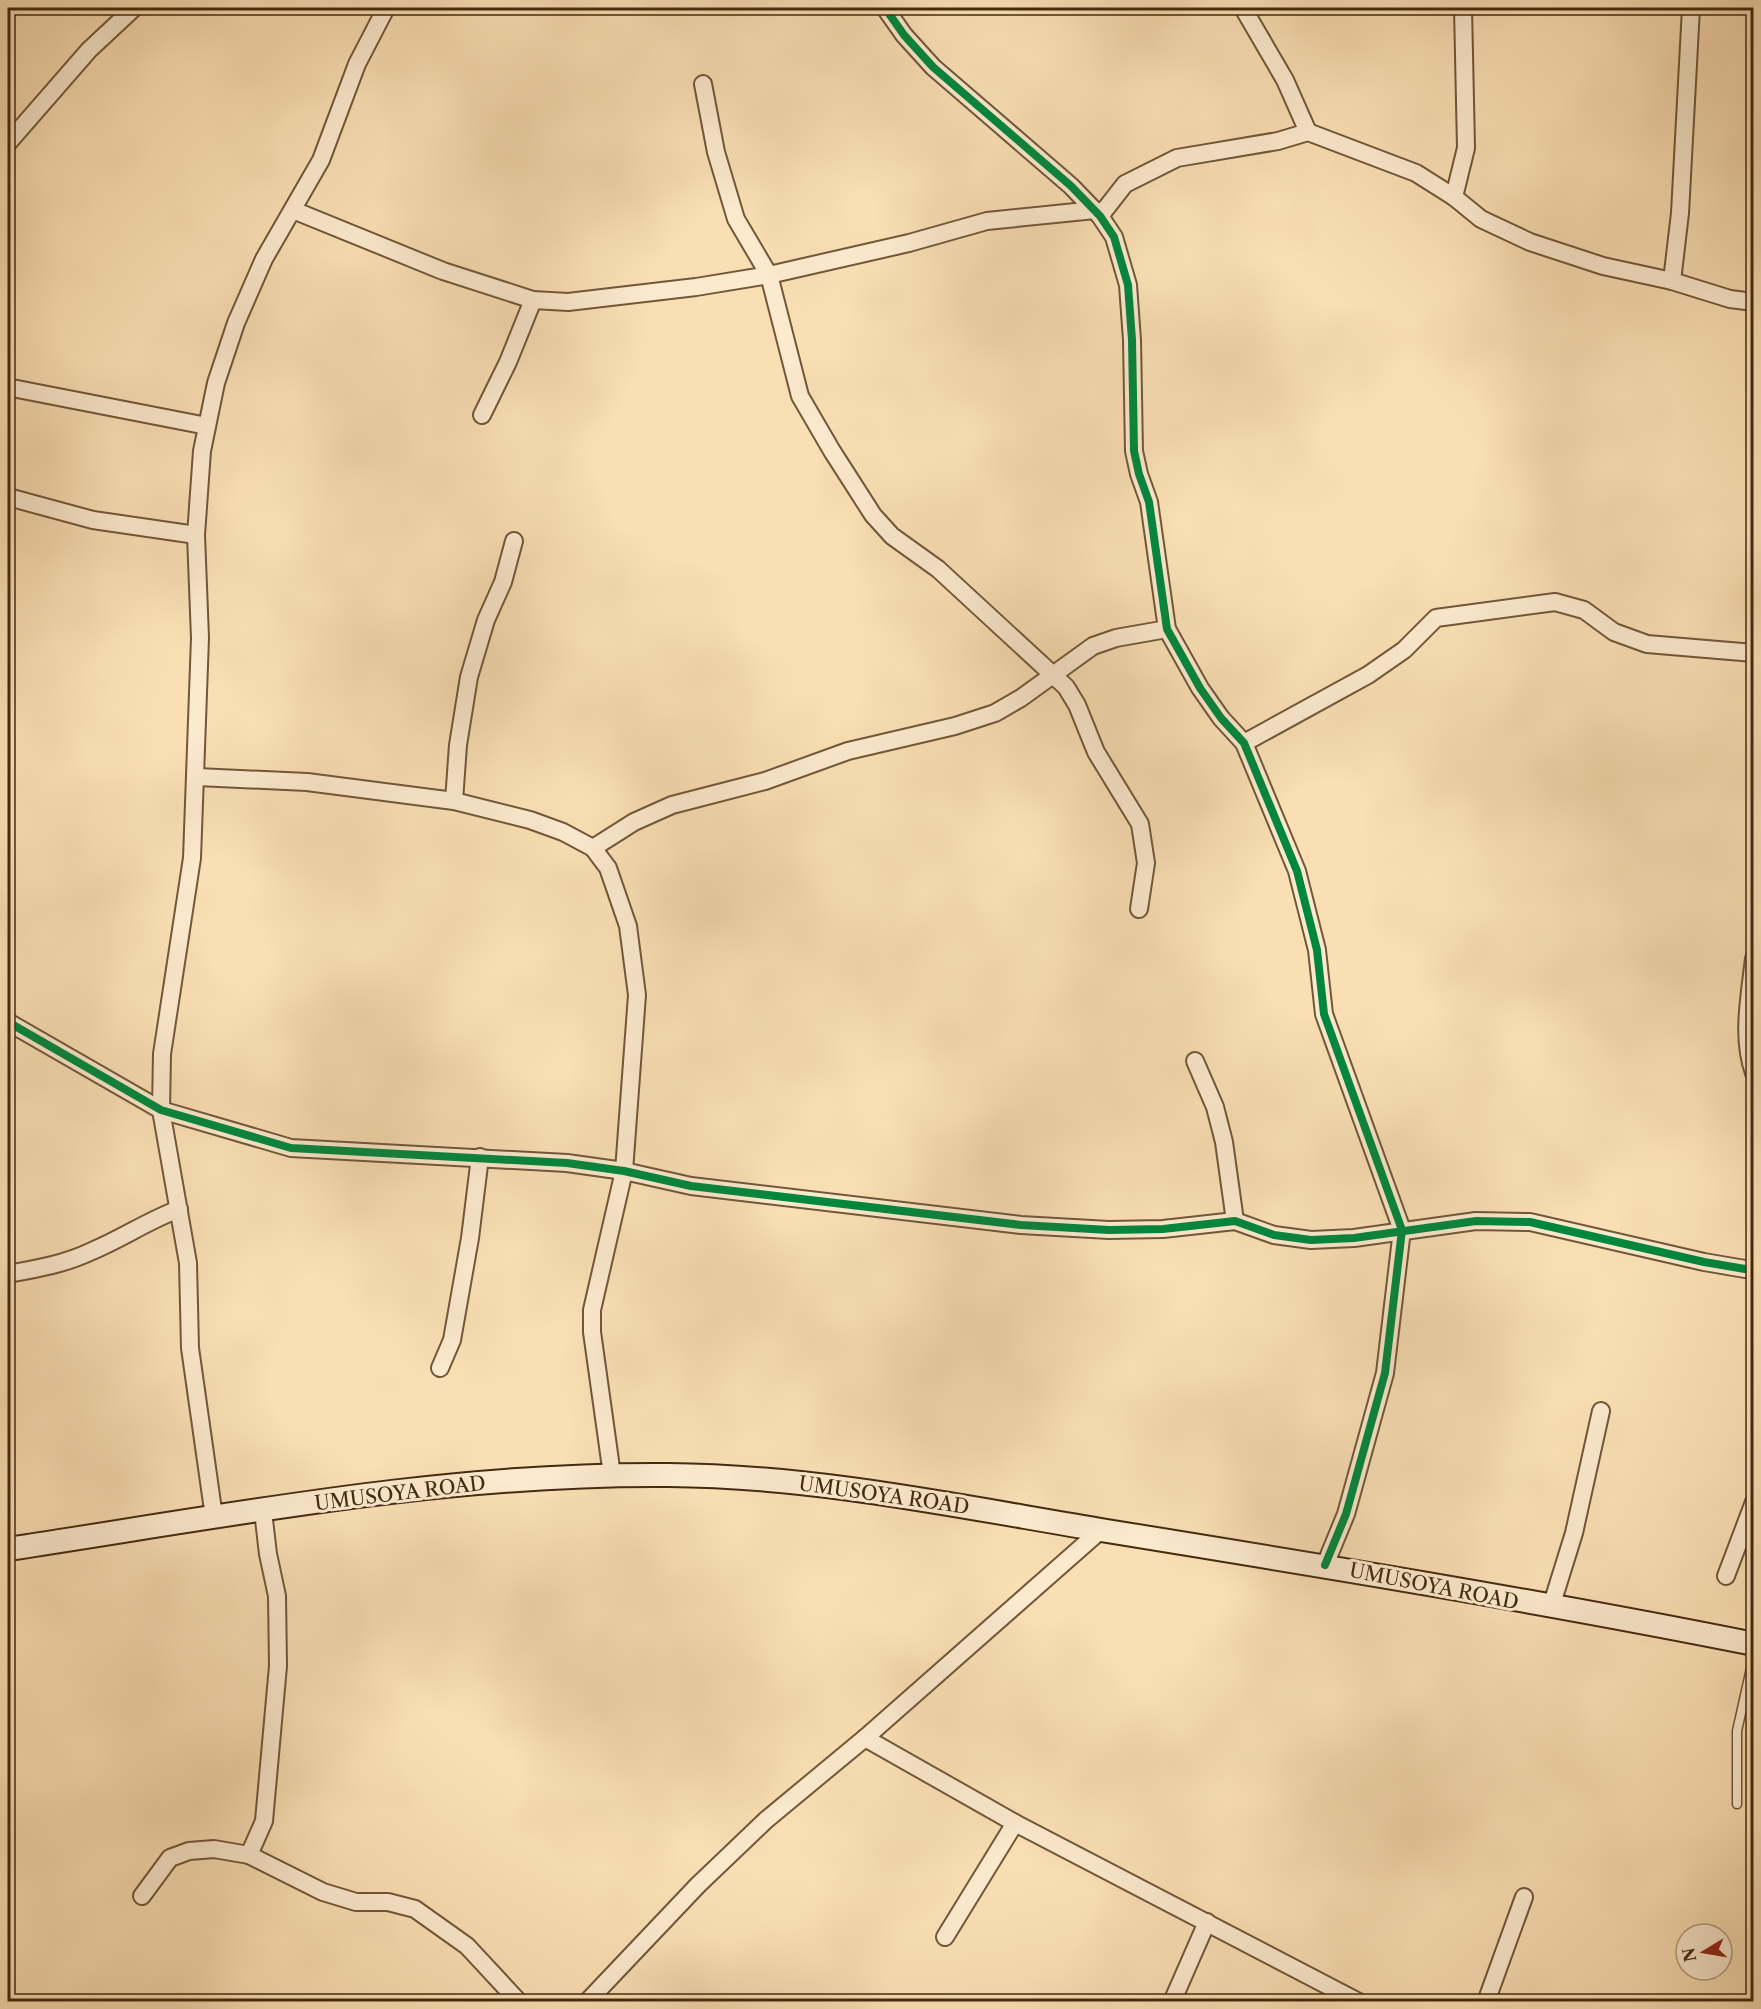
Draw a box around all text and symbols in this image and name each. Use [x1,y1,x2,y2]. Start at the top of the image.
street label: UMUSOYA ROAD [313,1471,487,1515]
street label: UMUSOYA ROAD [797,1471,971,1519]
street label: UMUSOYA ROAD [1347,1558,1521,1614]
north arrow [1674,1922,1734,1982]
text: N [1678,1946,1700,1964]

